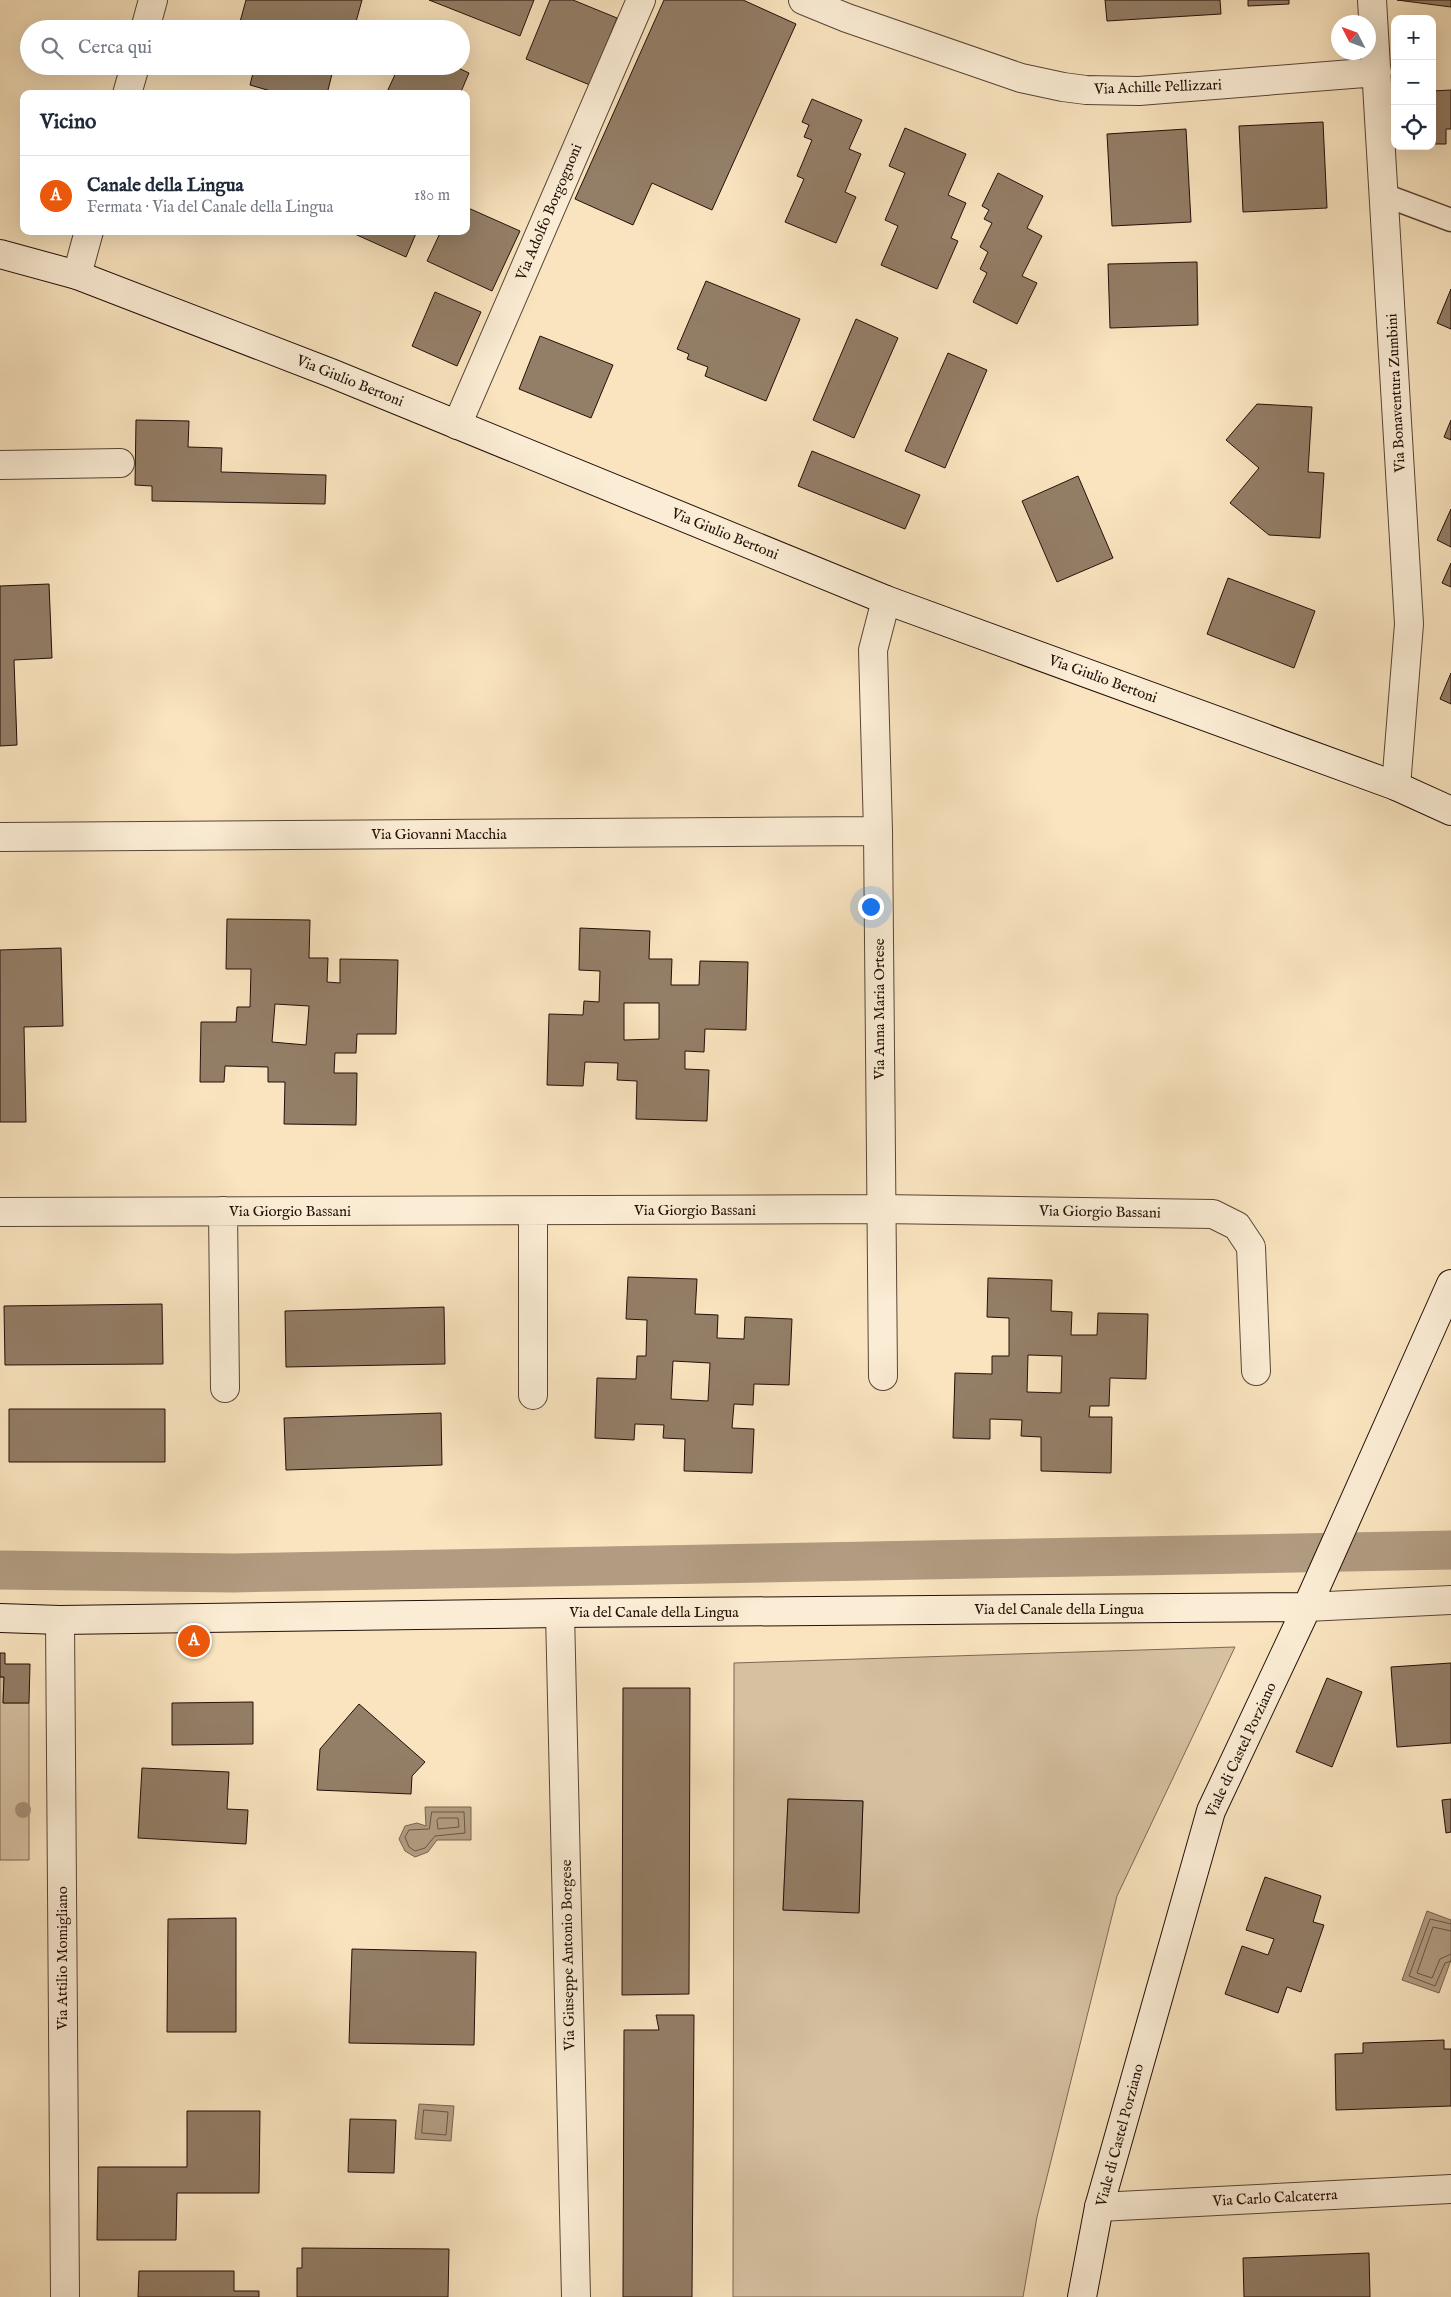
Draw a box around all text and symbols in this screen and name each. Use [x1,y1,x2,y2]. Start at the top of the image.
north arrow [1331,15,1376,60]
map controls [1391,15,1436,150]
button: + [1391,15,1436,60]
search box [20,20,470,75]
icon: search [38,34,66,62]
text: Cerca qui [78,36,152,60]
button: − [1391,60,1436,105]
street label: Via Achille Pellizzari [1093,75,1222,99]
button: locate [1391,105,1436,150]
text: Vicino [40,109,96,136]
street label: Via Adolfo Borgognoni [511,141,586,284]
text: Canale della Lingua [87,174,244,198]
text: A [51,186,61,206]
text: 180 m [414,186,450,206]
text: Fermata · Via del Canale della Lingua [87,198,333,218]
street label: Via Bonaventura Zumbini [1382,313,1410,474]
street label: Via Giulio Bertoni [293,350,406,411]
street label: Via Giulio Bertoni [668,503,781,564]
street label: Via Giulio Bertoni [1045,650,1160,707]
street label: Via Giovanni Macchia [370,825,507,844]
your location [858,894,884,920]
street label: Via Anna Maria Ortese [870,938,889,1081]
street label: Via Giorgio Bassani [633,1201,756,1220]
street label: Via Giorgio Bassani [1038,1201,1161,1223]
street label: Via Giorgio Bassani [228,1202,351,1221]
street label: Via del Canale della Lingua [973,1600,1144,1619]
street label: Via del Canale della Lingua [568,1603,739,1622]
pin: A [178,1622,210,1660]
street label: Viale di Castel Porziano [1201,1679,1281,1822]
street label: Via Giuseppe Antonio Borgese [557,1859,579,2052]
street label: Via Attilio Momigliano [53,1886,72,2031]
street label: Viale di Castel Porziano [1092,2061,1148,2209]
street label: Via Carlo Calcaterra [1211,2185,1339,2211]

